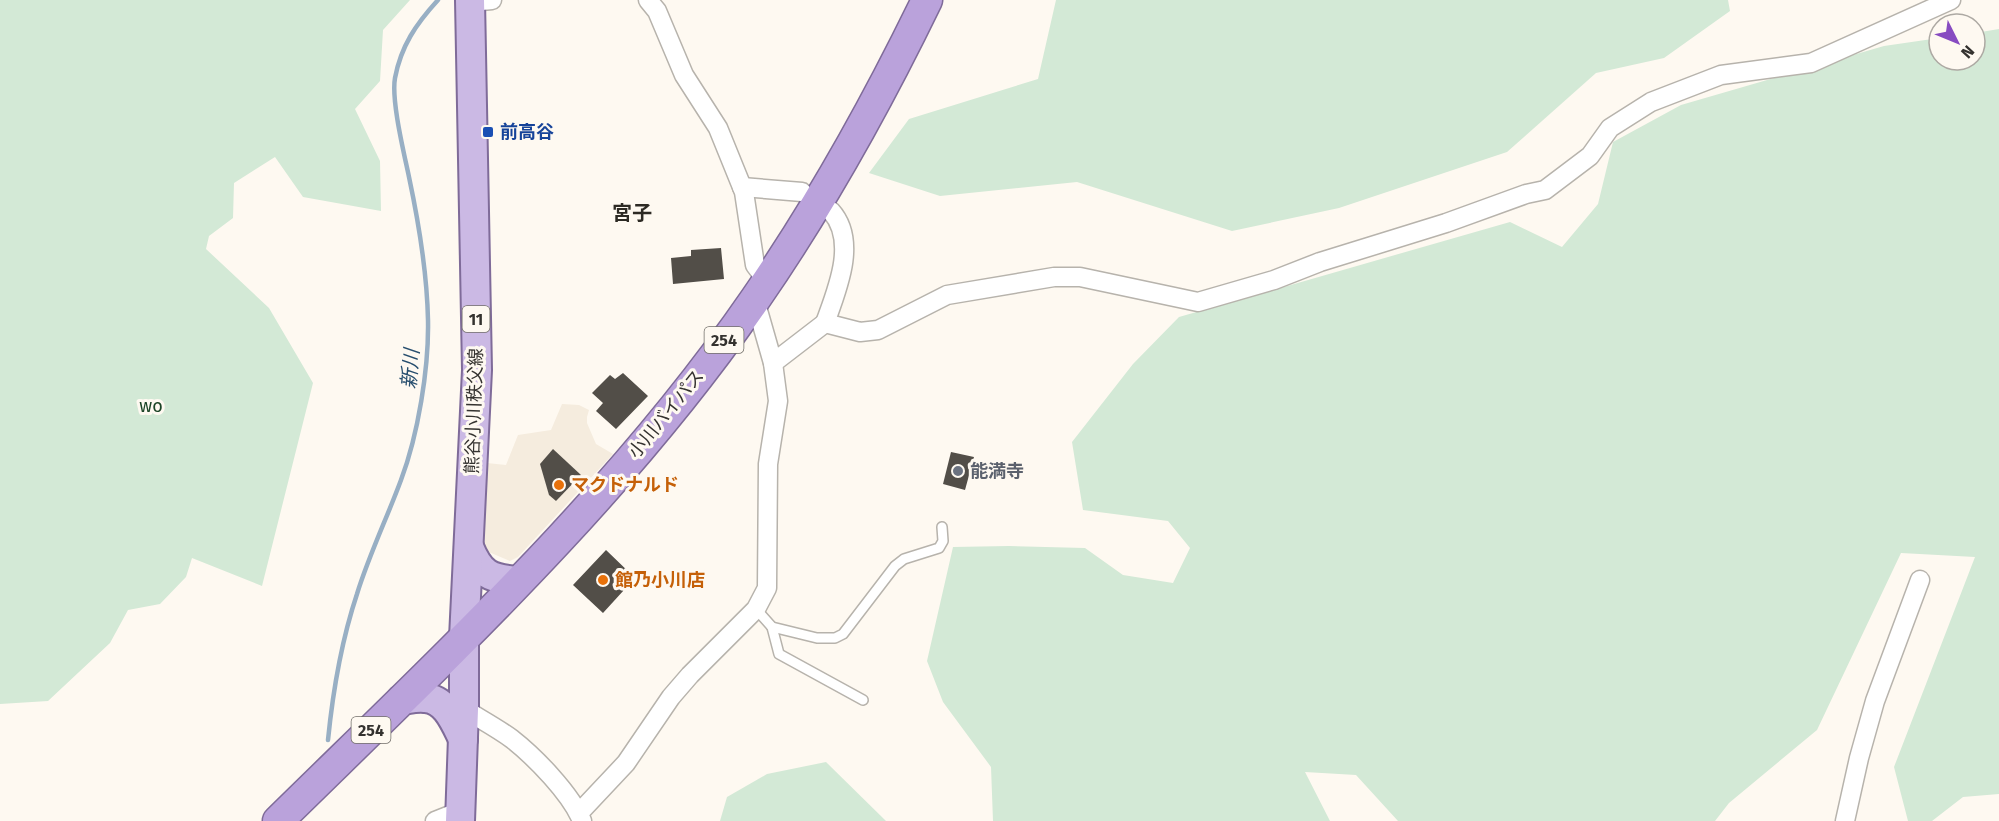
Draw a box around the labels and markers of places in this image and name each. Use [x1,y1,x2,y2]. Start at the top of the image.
place label: 前高谷 [500,121,554,143]
marker: 前高谷 [481,125,495,139]
place label: 能満寺 [970,460,1024,482]
marker: 能満寺 [951,464,965,478]
place label: マクドナルド [571,474,679,496]
marker: マクドナルド [552,478,566,492]
place label: 館乃小川店 [615,569,705,591]
marker: 館乃小川店 [596,573,610,587]

